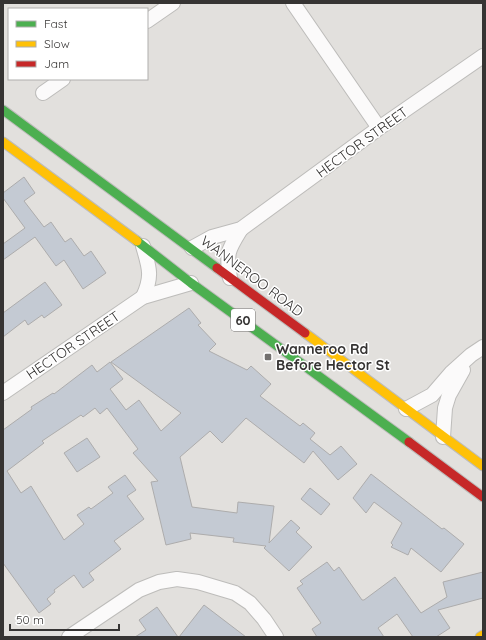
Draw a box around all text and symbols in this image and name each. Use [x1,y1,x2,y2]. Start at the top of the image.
legend [8,8,148,80]
text: Fast [44,16,68,31]
text: Slow [44,36,70,51]
text: Jam [44,56,69,71]
street label: HECTOR STREET [312,103,412,181]
street label: WANNEROO ROAD [197,231,307,321]
street label: HECTOR STREET [23,307,123,383]
road number: 60 [231,309,255,331]
place label: Wanneroo Rd Before Hector St [276,340,390,374]
marker: Wanneroo Rd Before Hector St [263,352,273,362]
scale bar [10,606,119,632]
text: 50 m [16,612,44,627]

